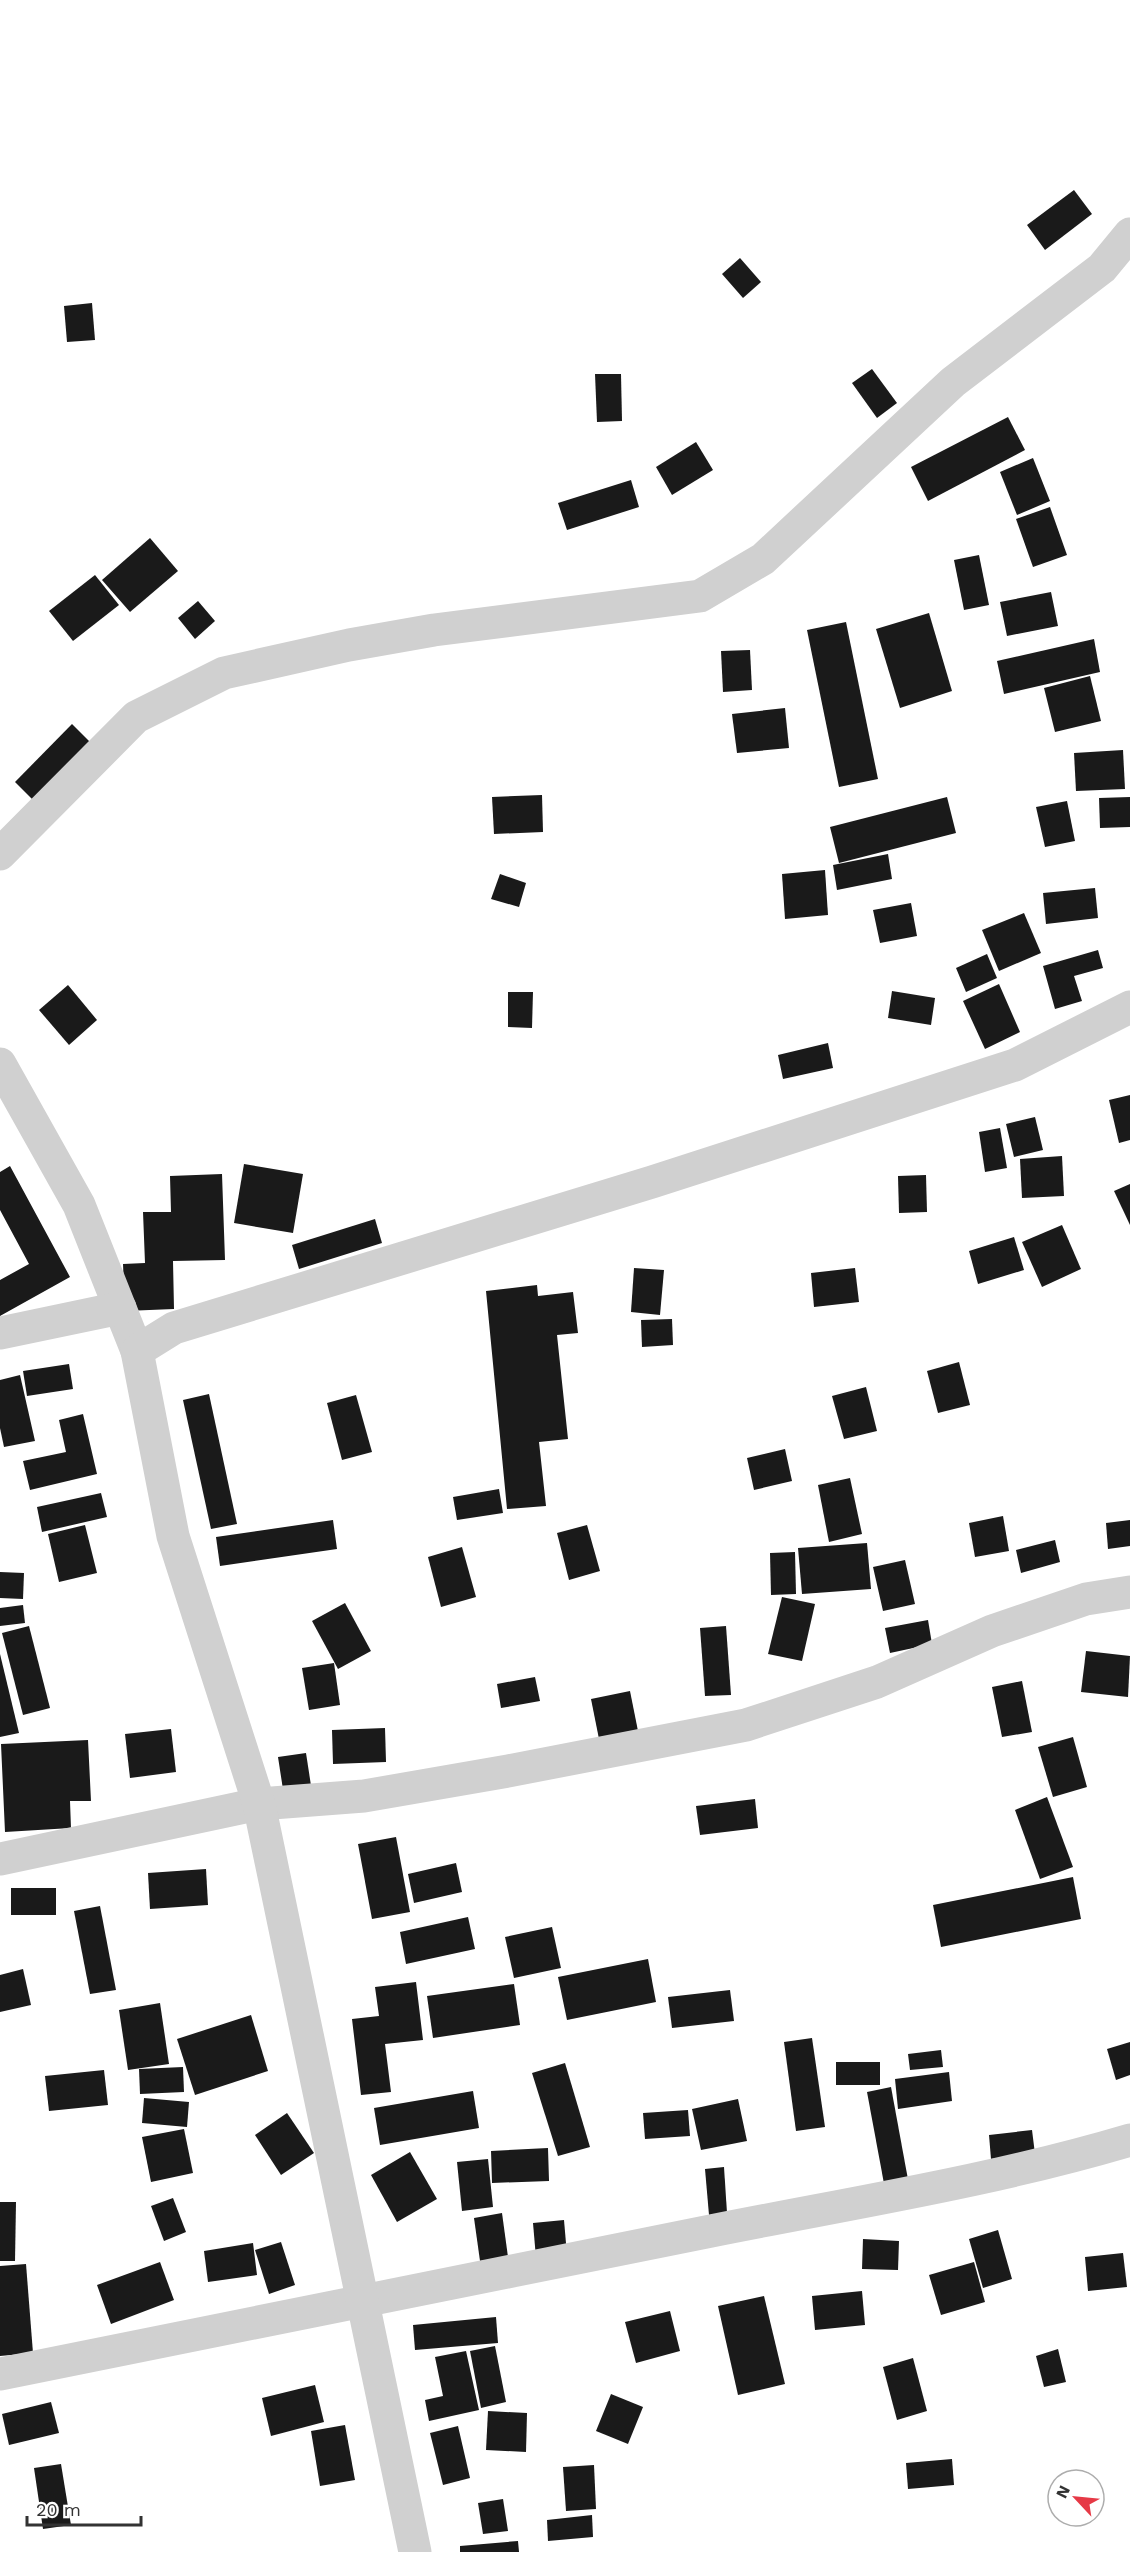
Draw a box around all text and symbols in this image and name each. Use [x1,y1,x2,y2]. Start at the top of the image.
north arrow [1046,2468,1106,2528]
text: N [1052,2482,1074,2501]
scale bar [27,2489,141,2527]
text: 20 m [36,2499,81,2520]

